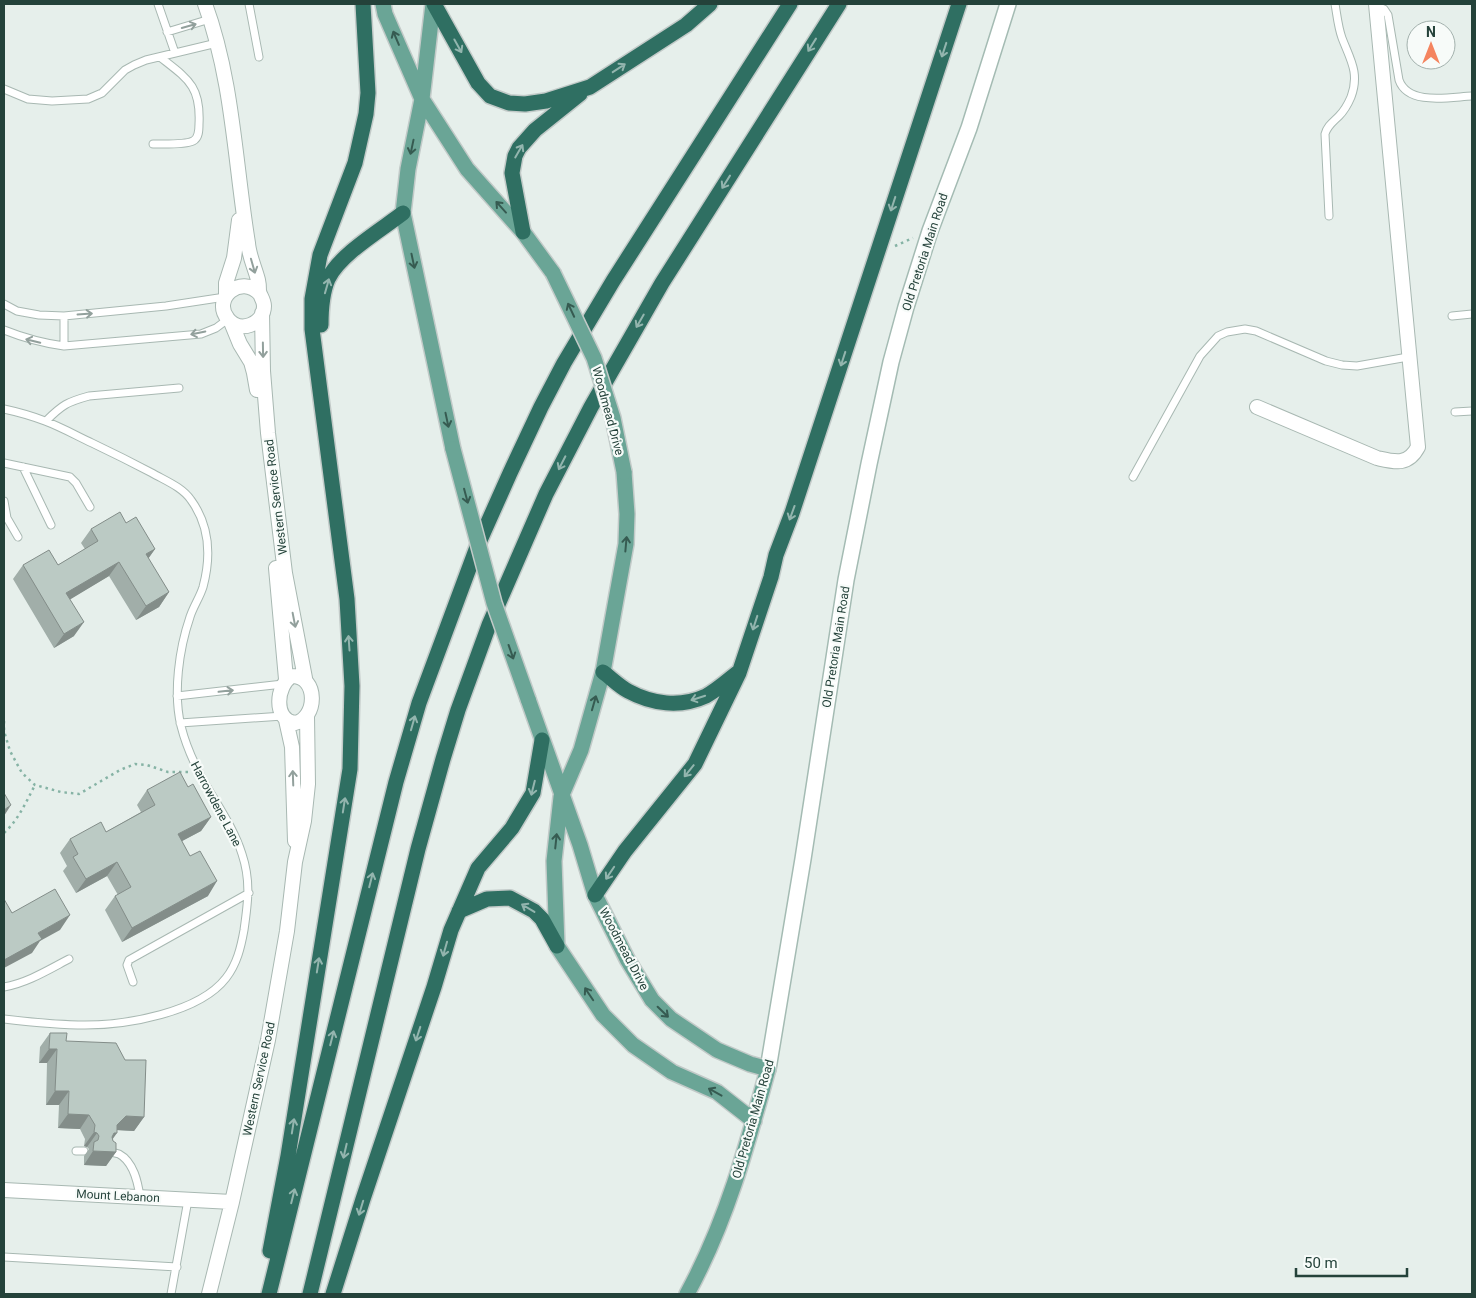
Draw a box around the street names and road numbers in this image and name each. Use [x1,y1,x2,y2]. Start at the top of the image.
street label: Old Pretoria Main Road [899,191,951,313]
street label: Woodmead Drive [589,365,627,457]
street label: Western Service Road [262,438,290,556]
street label: Old Pretoria Main Road [819,585,853,709]
street label: Harrowdene Lane [188,759,244,849]
street label: Woodmead Drive [596,906,652,992]
street label: Western Service Road [240,1021,278,1137]
street label: Old Pretoria Main Road [729,1058,777,1180]
street label: Mount Lebanon [76,1187,160,1205]

